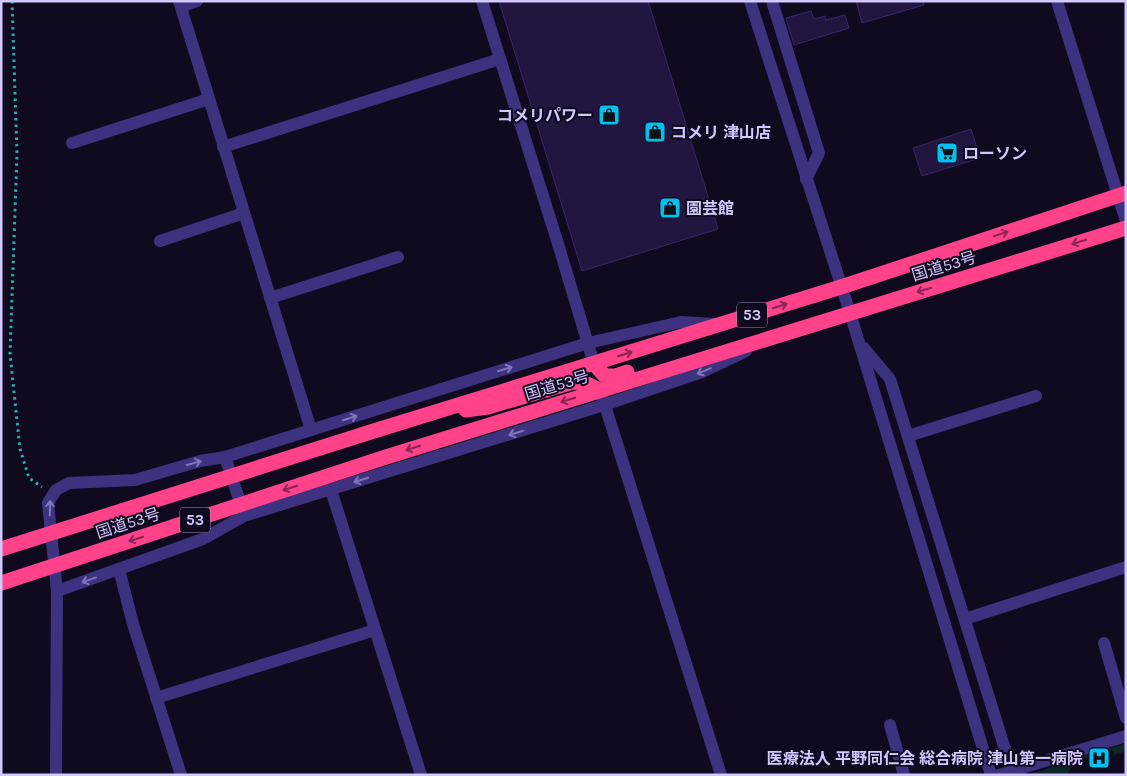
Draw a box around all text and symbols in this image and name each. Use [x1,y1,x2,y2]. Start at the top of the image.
shop icon: コメリパワー [597,103,621,127]
place label: コメリパワー [497,106,593,125]
shop icon: コメリ 津山店 [643,120,667,144]
place label: コメリ 津山店 [671,123,771,142]
supermarket icon: ローソン [935,141,959,165]
place label: ローソン [963,144,1027,163]
shop icon: 園芸館 [658,196,682,220]
place label: 園芸館 [686,199,734,218]
one-way arrow [993,229,1008,238]
one-way arrow [1072,238,1088,248]
street label: 国道53号 [909,247,979,285]
one-way arrow [916,286,932,296]
one-way arrow [772,301,787,310]
road number: 53 [737,302,767,328]
one-way arrow [616,349,632,358]
one-way arrow [497,364,513,373]
street label: 国道53号 [522,366,592,404]
one-way arrow [697,367,712,376]
one-way arrow [560,395,576,405]
one-way arrow [342,412,358,422]
one-way arrow [508,428,524,438]
one-way arrow [405,444,421,454]
one-way arrow [186,458,202,467]
one-way arrow [353,476,369,486]
one-way arrow [283,484,298,493]
one-way arrow [45,501,54,517]
street label: 国道53号 [93,504,163,542]
road number: 53 [180,508,210,532]
one-way arrow [128,535,144,544]
one-way arrow [82,576,97,585]
hospital icon: 医療法人 平野同仁会 総合病院 津山第一病院 [1087,746,1111,770]
place label: 医療法人 平野同仁会 総合病院 津山第一病院 [767,749,1083,768]

